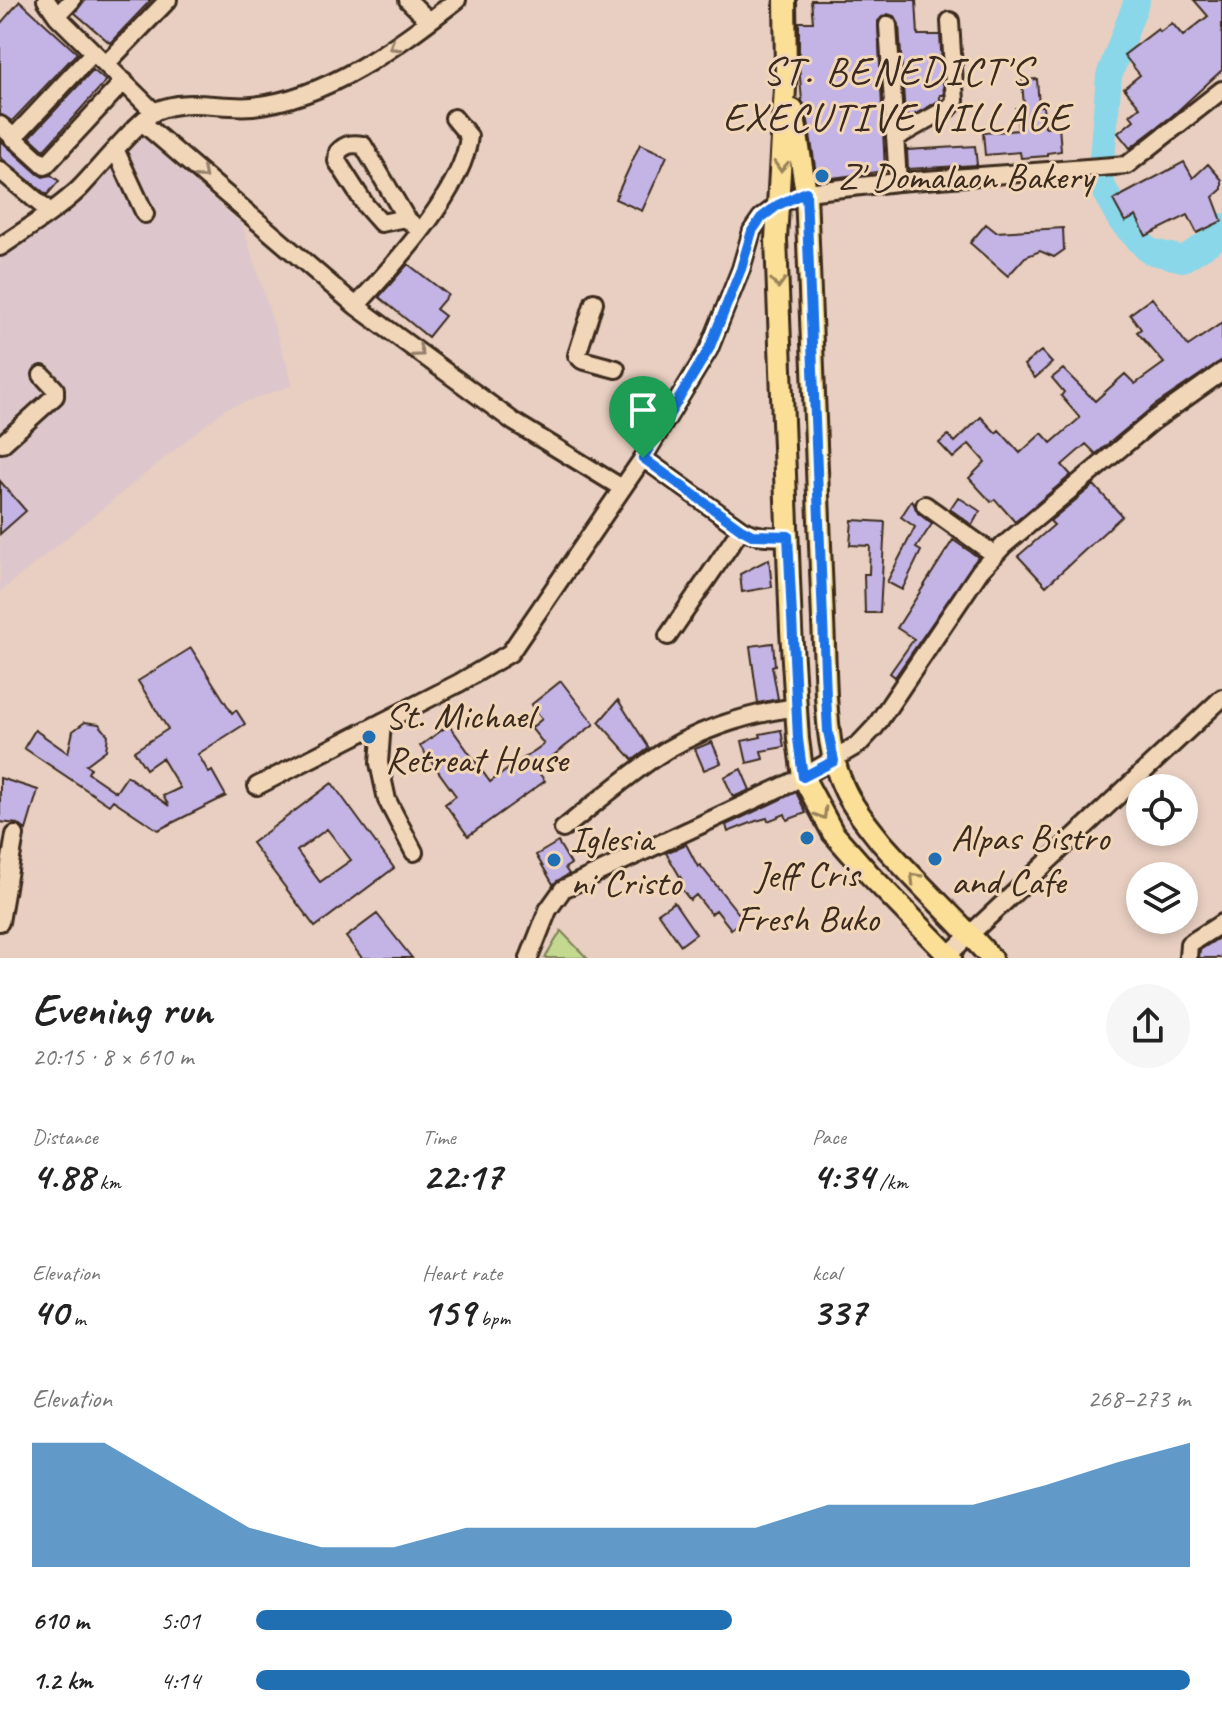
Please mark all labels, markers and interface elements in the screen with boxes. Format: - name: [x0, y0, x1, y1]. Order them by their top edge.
- one-way arrow: [388, 36, 403, 51]
- district label: ST. BENEDICT'S EXECUTIVE VILLAGE: [723, 46, 1074, 142]
- place label: Z' Domalaon Bakery: [838, 153, 1096, 200]
- one-way arrow: [772, 160, 789, 173]
- one-way arrow: [193, 164, 207, 178]
- marker: Z' Domalaon Bakery: [813, 167, 831, 185]
- one-way arrow: [769, 277, 786, 290]
- one-way arrow: [410, 343, 425, 357]
- pin: [609, 376, 677, 458]
- icon: arrive: [621, 388, 665, 432]
- place label: St. Michael Retreat House: [385, 692, 570, 783]
- marker: St. Michael Retreat House: [360, 728, 378, 746]
- map controls: [1126, 774, 1198, 934]
- button: locate: [1126, 774, 1198, 846]
- one-way arrow: [812, 805, 828, 820]
- place label: Alpas Bistro and Cafe: [951, 814, 1111, 905]
- place label: Iglesia ni Cristo: [570, 815, 683, 906]
- marker: Jeff Cris Fresh Buko: [798, 829, 816, 847]
- marker: Alpas Bistro and Cafe: [926, 850, 944, 868]
- marker: Iglesia ni Cristo: [545, 851, 563, 869]
- place label: Jeff Cris Fresh Buko: [735, 851, 880, 942]
- button: layers: [1126, 862, 1198, 934]
- one-way arrow: [910, 873, 924, 887]
- text: Evening run: [32, 982, 212, 1037]
- button: share: [1106, 984, 1190, 1068]
- text: 20:15 · 8 × 610 m: [32, 1040, 193, 1073]
- text: Distance: [32, 1123, 98, 1151]
- text: Time: [422, 1123, 456, 1151]
- text: Pace: [812, 1123, 846, 1151]
- text: 4.88: [32, 1151, 94, 1201]
- text: 22:17: [422, 1151, 502, 1201]
- text: 4:34: [812, 1151, 874, 1201]
- text: km: [94, 1168, 121, 1196]
- text: /km: [874, 1168, 908, 1196]
- text: Elevation: [32, 1259, 100, 1287]
- text: Heart rate: [422, 1259, 502, 1287]
- text: kcal: [812, 1259, 841, 1287]
- text: 40: [32, 1287, 68, 1337]
- text: 159: [422, 1287, 475, 1337]
- text: 337: [812, 1287, 866, 1337]
- text: m: [68, 1304, 86, 1332]
- text: bpm: [475, 1304, 510, 1332]
- text: Elevation: [32, 1382, 112, 1415]
- text: 268–273 m: [1087, 1382, 1190, 1415]
- text: 610 m: [32, 1604, 89, 1637]
- text: 5:01: [160, 1604, 200, 1637]
- text: 1.2 km: [32, 1664, 92, 1697]
- text: 4:14: [160, 1664, 200, 1697]

